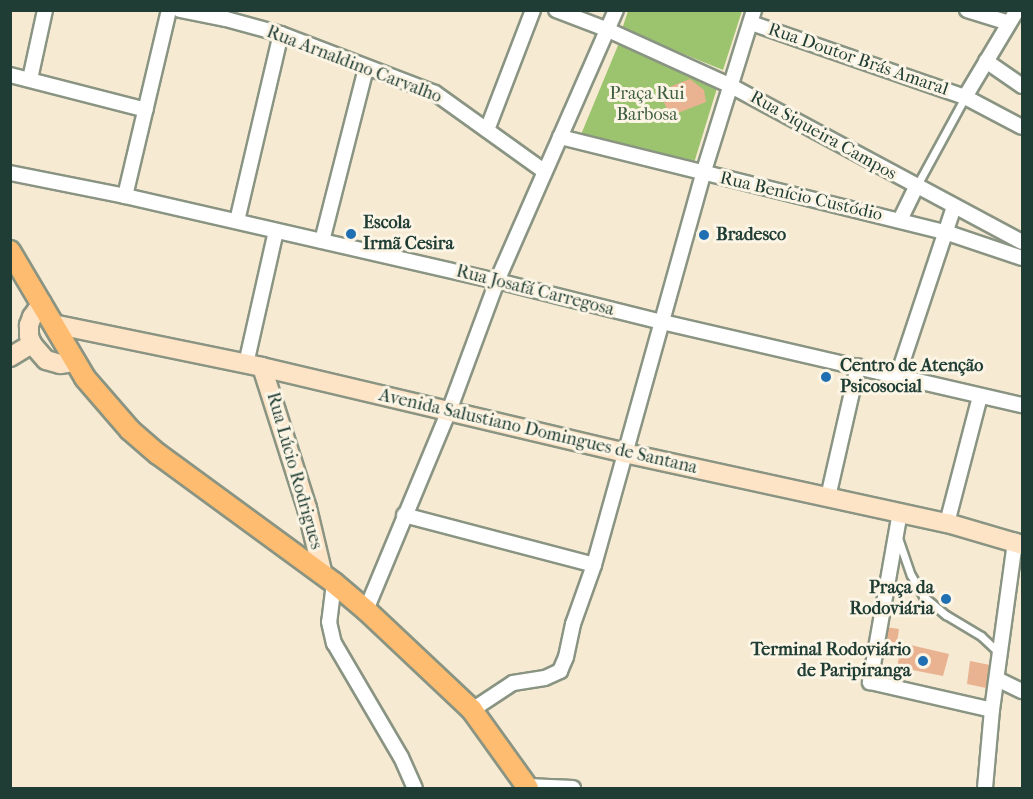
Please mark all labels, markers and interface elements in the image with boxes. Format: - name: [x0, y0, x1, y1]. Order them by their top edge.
- street label: Rua Doutor Brás Amaral: [765, 19, 951, 101]
- street label: Rua Arnaldino Carvalho: [263, 22, 445, 108]
- park label: Praça Rui Barbosa: [609, 84, 685, 127]
- street label: Rua Siqueira Campos: [746, 87, 900, 185]
- street label: Rua Benício Custódio: [718, 168, 884, 226]
- place label: Escola Irmã Cesira: [363, 213, 454, 256]
- place label: Bradesco: [716, 224, 786, 246]
- marker: Escola Irmã Cesira: [344, 227, 358, 241]
- marker: Bradesco: [697, 228, 711, 242]
- street label: Rua Josafá Carregosa: [454, 261, 616, 321]
- place label: Centro de Atenção Psicosocial: [840, 356, 983, 398]
- marker: Centro de Atenção Psicosocial: [817, 368, 835, 386]
- street label: Avenida Salustiano Domingues de Santana: [377, 385, 699, 479]
- street label: Rua Lúcio Rodrigues: [261, 390, 327, 552]
- place label: Praça da Rodoviária: [849, 578, 934, 620]
- marker: Praça da Rodoviária: [939, 592, 953, 606]
- place label: Terminal Rodoviário de Paripiranga: [751, 640, 911, 682]
- marker: Terminal Rodoviário de Paripiranga: [916, 654, 930, 668]

